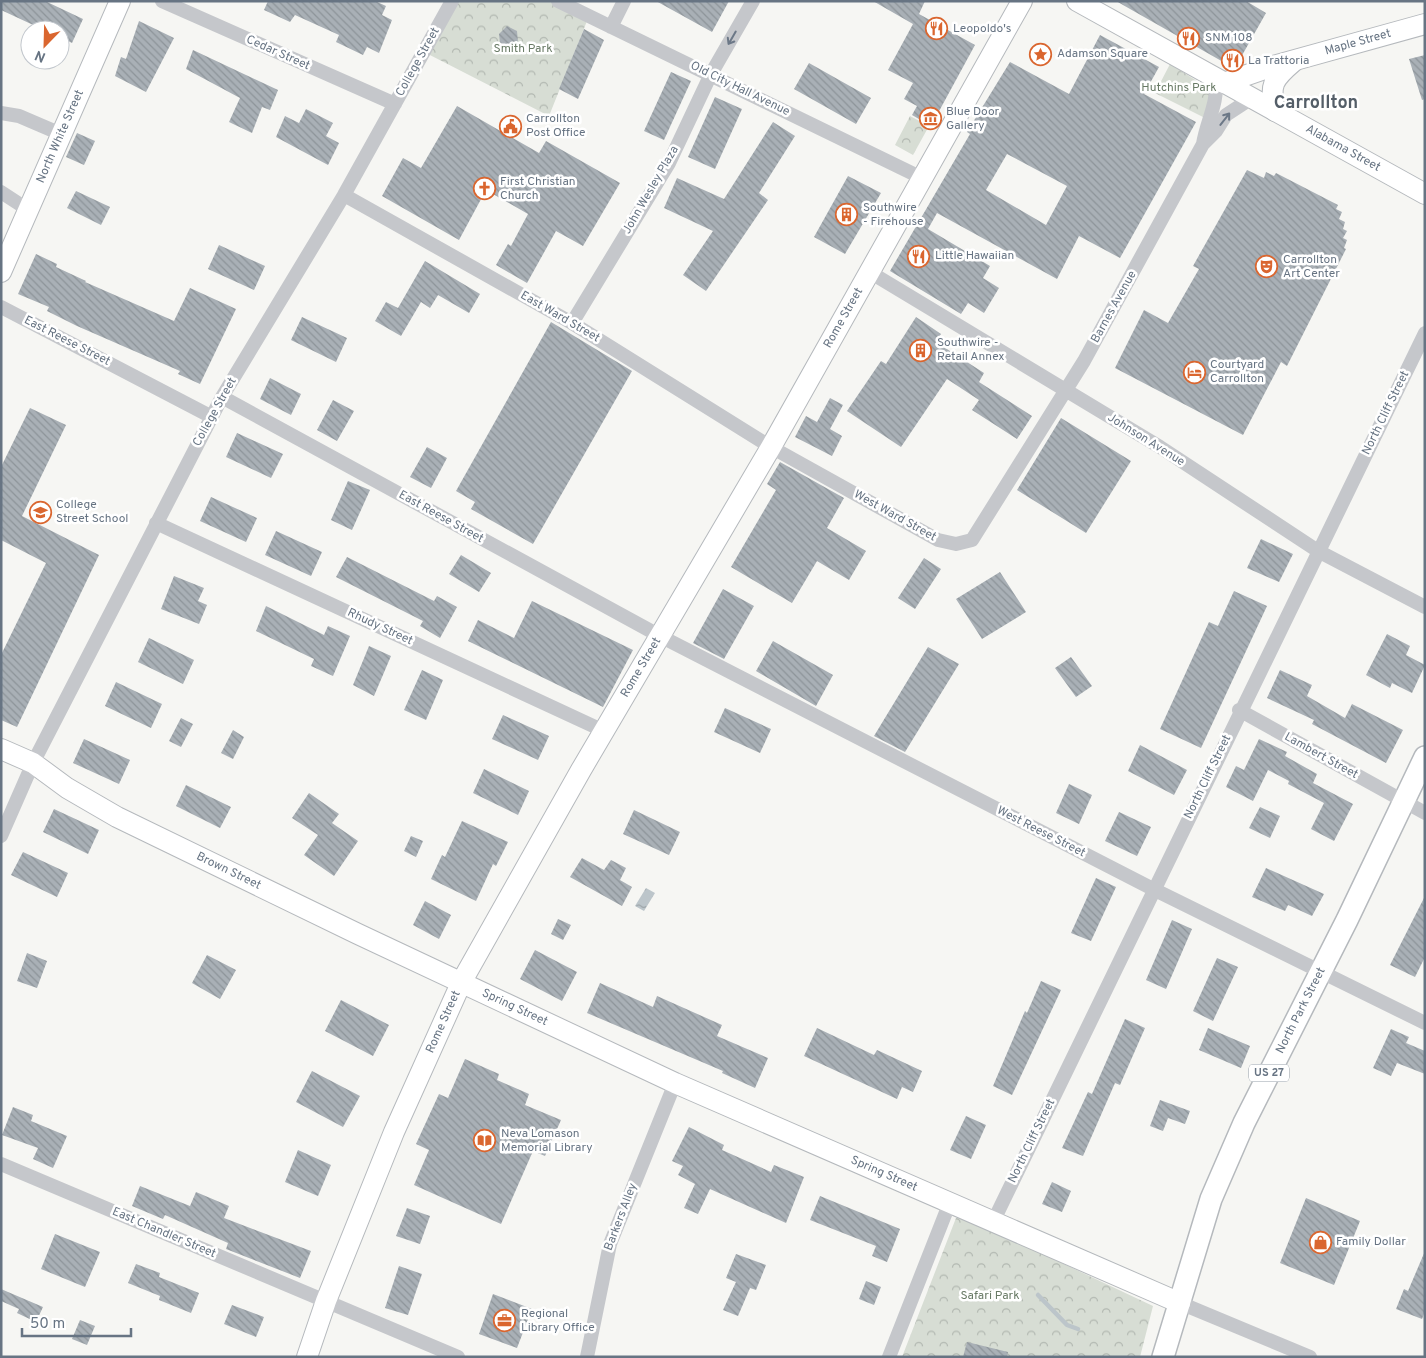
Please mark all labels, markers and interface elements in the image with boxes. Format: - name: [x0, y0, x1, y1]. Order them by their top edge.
- restaurant icon: Leopoldo's: [925, 17, 949, 41]
- north arrow: [20, 20, 70, 70]
- place label: Leopoldo's: [953, 21, 1011, 37]
- street label: College Street: [392, 25, 444, 99]
- restaurant icon: SNM 108: [1177, 26, 1201, 50]
- street label: Maple Street: [1323, 26, 1393, 59]
- one-way arrow: [726, 30, 736, 44]
- place label: SNM 108: [1205, 30, 1253, 46]
- street label: Cedar Street: [244, 32, 312, 74]
- park label: Smith Park: [493, 41, 553, 57]
- place icon: Adamson Square: [1029, 42, 1053, 66]
- text: N: [33, 46, 48, 65]
- place label: Adamson Square: [1057, 46, 1148, 62]
- restaurant icon: La Trattoria: [1220, 49, 1244, 73]
- place label: La Trattoria: [1248, 53, 1309, 69]
- street label: Old City Hall Avenue: [688, 58, 792, 120]
- park label: Hutchins Park: [1141, 80, 1217, 96]
- street label: North White Street: [33, 87, 88, 186]
- district label: Carrollton: [1274, 92, 1358, 115]
- place label: Blue Door Gallery: [946, 104, 1000, 134]
- museum icon: Blue Door Gallery: [918, 107, 942, 131]
- place label: Carrollton Post Office: [526, 111, 586, 141]
- one-way arrow: [1219, 112, 1230, 125]
- public building icon: Carrollton Post Office: [498, 114, 522, 138]
- street label: Alabama Street: [1302, 121, 1383, 176]
- street label: John Wesley Plaza: [619, 143, 683, 237]
- place label: First Christian Church: [500, 174, 576, 204]
- church icon: First Christian Church: [472, 177, 496, 201]
- place label: Southwire - Firehouse: [863, 200, 924, 230]
- building icon: Southwire - Firehouse: [835, 203, 859, 227]
- restaurant icon: Little Hawaiian: [907, 244, 931, 268]
- place label: Little Hawaiian: [935, 248, 1014, 264]
- place label: Carrollton Art Center: [1283, 252, 1340, 282]
- theatre icon: Carrollton Art Center: [1255, 255, 1279, 279]
- street label: Barnes Avenue: [1088, 268, 1140, 346]
- street label: Rome Street: [820, 285, 867, 351]
- street label: East Ward Street: [517, 288, 603, 346]
- street label: East Reese Street: [21, 312, 113, 370]
- place label: Southwire - Retail Annex: [937, 335, 1005, 365]
- building icon: Southwire - Retail Annex: [909, 338, 933, 362]
- place label: Courtyard Carrollton: [1210, 357, 1264, 387]
- hotel icon: Courtyard Carrollton: [1182, 360, 1206, 384]
- street label: North Cliff Street: [1359, 368, 1413, 458]
- street label: College Street: [189, 375, 241, 449]
- street label: Johnson Avenue: [1104, 410, 1188, 470]
- street label: East Reese Street: [396, 487, 486, 547]
- street label: West Ward Street: [851, 487, 939, 545]
- place label: College Street School: [56, 497, 129, 527]
- school or university icon: College Street School: [28, 500, 52, 524]
- street label: Rhudy Street: [345, 605, 415, 649]
- street label: Rome Street: [617, 635, 665, 701]
- street label: Lambert Street: [1281, 729, 1361, 783]
- street label: North Cliff Street: [1181, 732, 1235, 822]
- street label: West Reese Street: [994, 803, 1088, 861]
- street label: Brown Street: [194, 849, 264, 894]
- street label: North Park Street: [1272, 965, 1330, 1056]
- street label: Spring Street: [479, 985, 550, 1030]
- street label: Rome Street: [422, 988, 465, 1056]
- road number: US 27: [1249, 1064, 1289, 1082]
- street label: North Cliff Street: [1005, 1096, 1059, 1186]
- place label: Neva Lomason Memorial Library: [501, 1126, 593, 1156]
- library icon: Neva Lomason Memorial Library: [473, 1129, 497, 1153]
- street label: Spring Street: [848, 1152, 920, 1196]
- street label: Barkers Alley: [601, 1181, 641, 1253]
- street label: East Chandler Street: [110, 1204, 218, 1262]
- shop icon: Family Dollar: [1308, 1230, 1332, 1254]
- place label: Family Dollar: [1336, 1234, 1406, 1250]
- park label: Safari Park: [960, 1288, 1020, 1304]
- scale bar: [22, 1306, 131, 1338]
- place label: Regional Library Office: [521, 1306, 595, 1336]
- office icon: Regional Library Office: [493, 1309, 517, 1333]
- text: 50 m: [30, 1315, 65, 1334]

